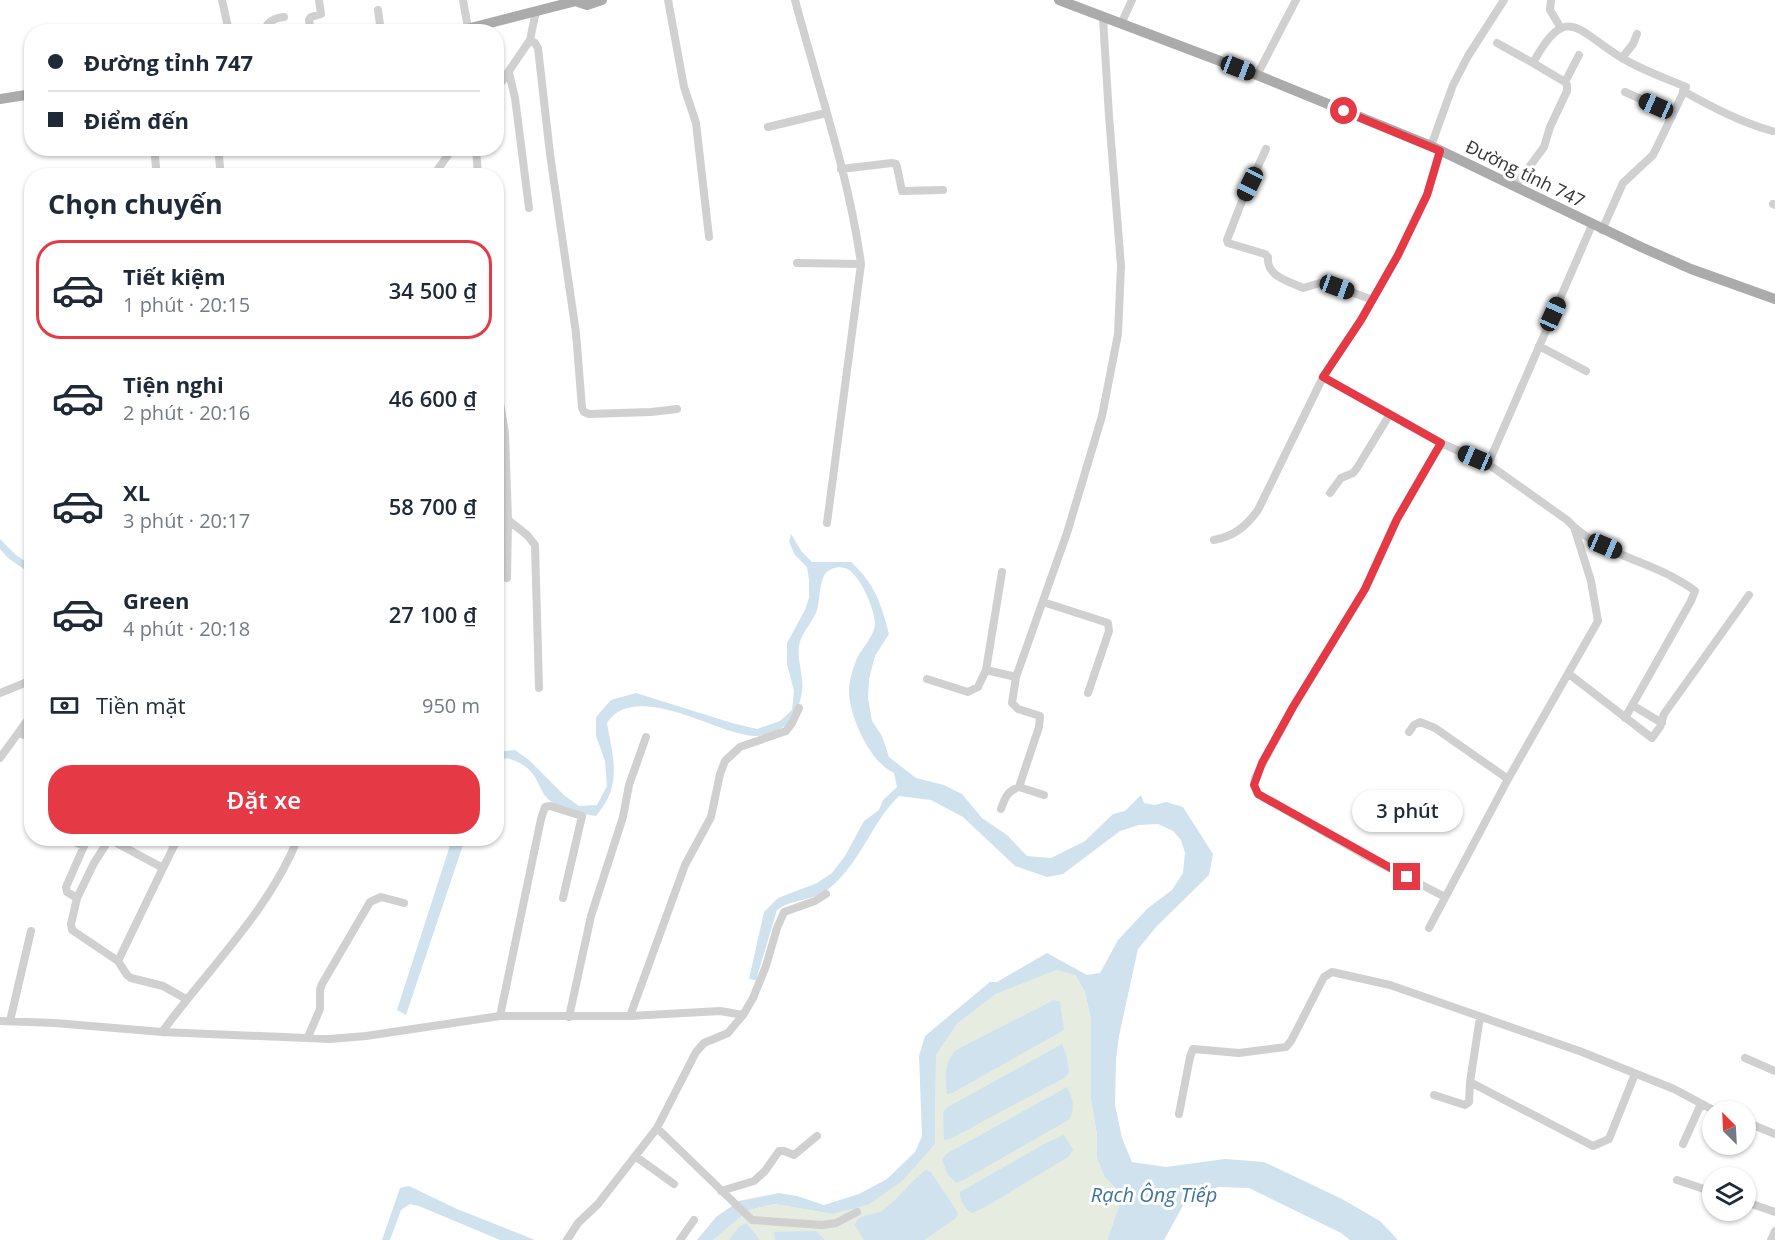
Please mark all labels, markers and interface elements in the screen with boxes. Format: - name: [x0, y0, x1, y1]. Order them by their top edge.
- text: Đường tỉnh 747: [84, 47, 253, 77]
- car: [1218, 53, 1258, 83]
- car: [1636, 90, 1676, 122]
- route start: [1330, 97, 1357, 124]
- text: Điểm đến: [84, 105, 189, 135]
- street label: Đường tỉnh 747: [1462, 134, 1589, 212]
- car: [1234, 164, 1266, 204]
- text: Chọn chuyến: [48, 185, 223, 222]
- text: Tiết kiệm: [123, 261, 226, 291]
- icon: car: [51, 263, 105, 317]
- car: [1317, 272, 1357, 302]
- text: 34 500 ₫: [389, 275, 477, 305]
- text: 1 phút · 20:15: [123, 291, 250, 318]
- car: [1537, 294, 1569, 334]
- text: Tiện nghi: [123, 369, 224, 399]
- icon: car: [51, 371, 105, 425]
- text: 46 600 ₫: [389, 383, 477, 413]
- text: 2 phút · 20:16: [123, 399, 250, 426]
- car: [1455, 443, 1495, 473]
- text: XL: [123, 477, 150, 507]
- icon: car: [51, 479, 105, 533]
- text: 58 700 ₫: [389, 491, 477, 521]
- text: 3 phút · 20:17: [123, 507, 250, 534]
- car: [1585, 531, 1625, 561]
- text: Green: [123, 585, 189, 615]
- icon: car: [51, 587, 105, 641]
- text: 27 100 ₫: [389, 599, 477, 629]
- text: 4 phút · 20:18: [123, 615, 250, 642]
- icon: cash: [48, 689, 81, 722]
- text: Tiền mặt: [96, 690, 186, 720]
- text: 950 m: [422, 692, 480, 719]
- button: Đặt xe: [48, 765, 480, 834]
- callout: 3 phút: [1352, 790, 1462, 832]
- text: 3 phút: [1376, 797, 1439, 824]
- route end: [1393, 863, 1420, 890]
- north arrow: [1702, 1101, 1756, 1155]
- map controls: [1702, 1101, 1756, 1221]
- button: layers: [1702, 1167, 1756, 1221]
- water label: Rạch Ông Tiếp: [1091, 1181, 1217, 1208]

